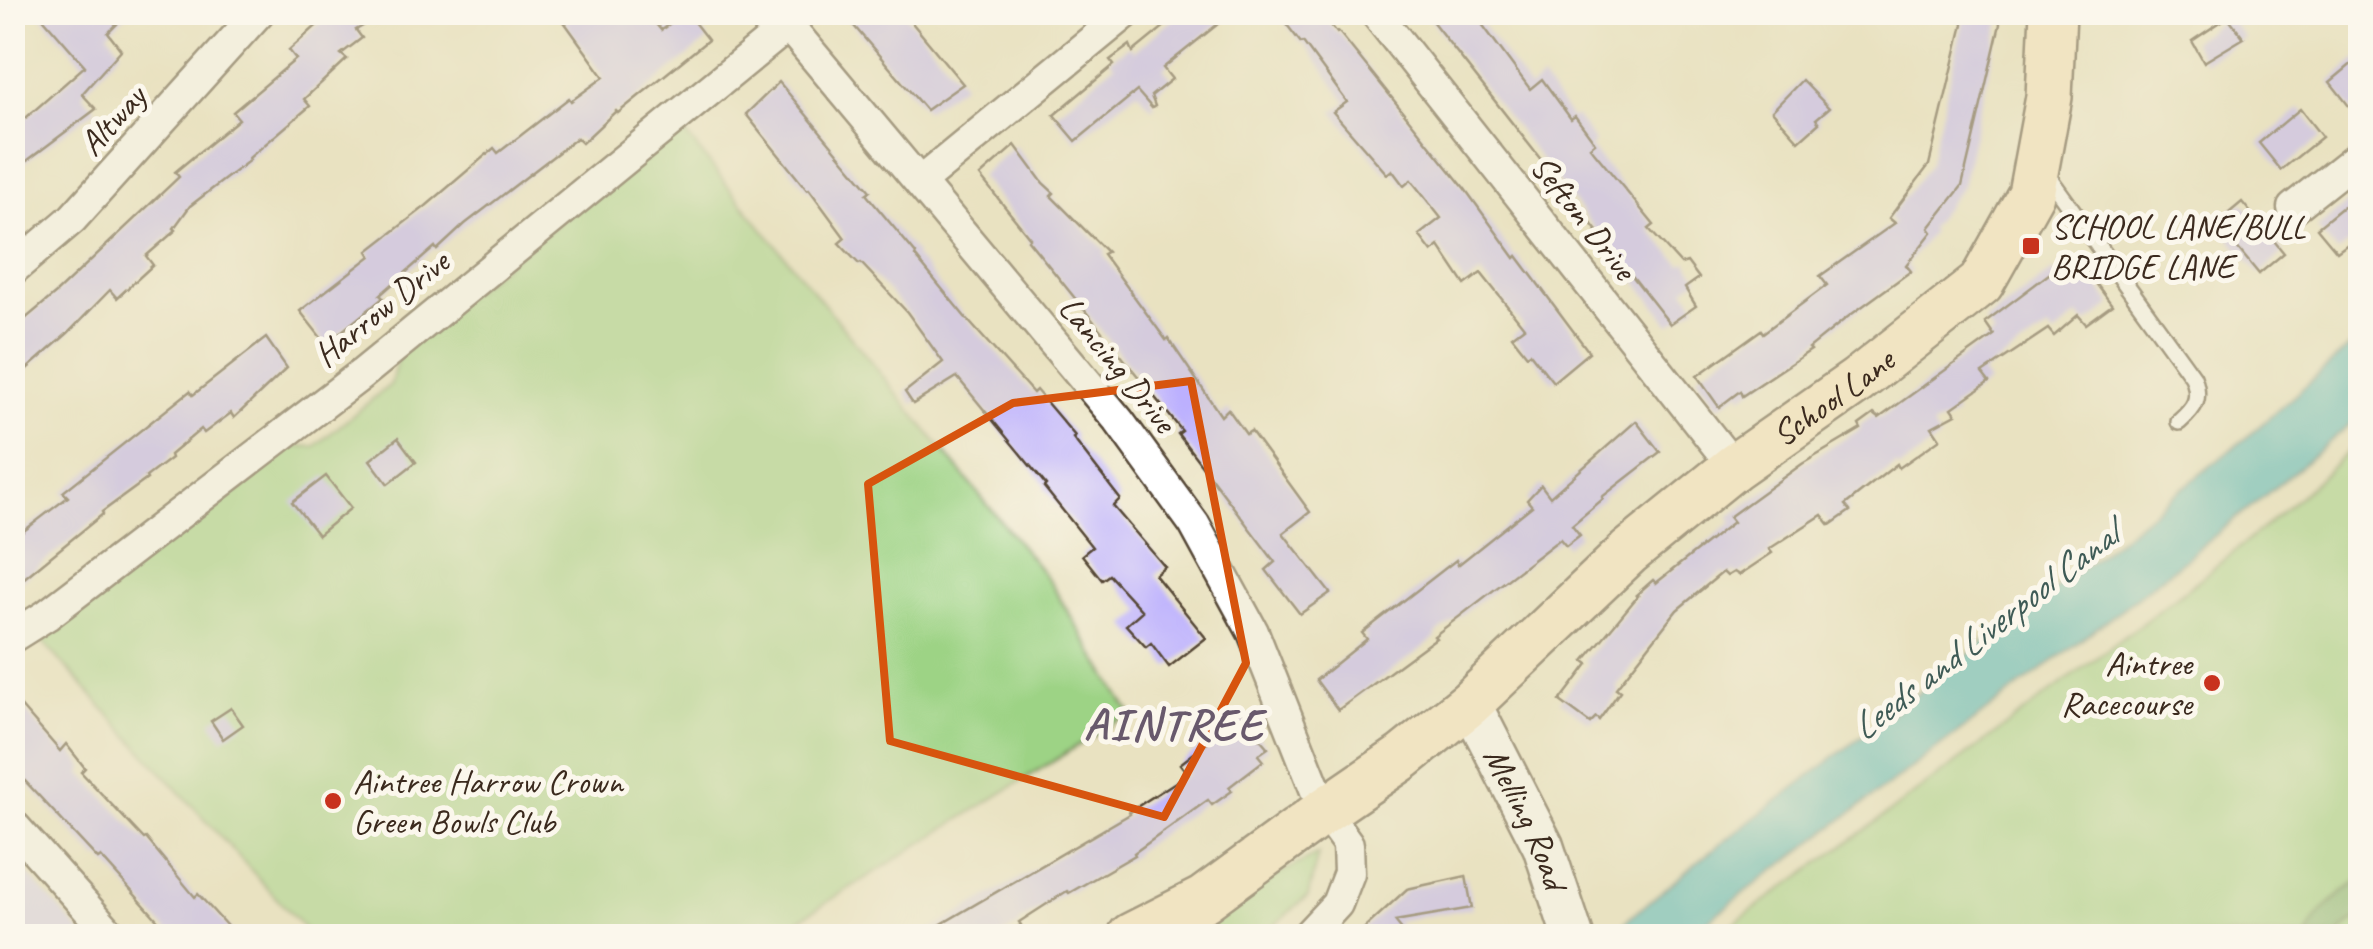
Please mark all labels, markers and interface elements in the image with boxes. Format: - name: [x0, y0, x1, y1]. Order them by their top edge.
- street label: Altway: [69, 73, 158, 165]
- street label: Sefton Drive: [1521, 146, 1648, 291]
- place label: SCHOOL LANE/BULL BRIDGE LANE: [2051, 204, 2307, 289]
- marker: SCHOOL LANE/BULL BRIDGE LANE: [2020, 235, 2042, 257]
- street label: Harrow Drive: [304, 238, 460, 377]
- street label: Lancing Drive: [1049, 287, 1188, 444]
- street label: School Lane: [1763, 337, 1906, 457]
- water label: Leeds and Liverpool Canal: [1841, 505, 2137, 750]
- place label: Aintree Racecourse: [2061, 641, 2195, 726]
- marker: Aintree Racecourse: [2201, 672, 2223, 694]
- district label: AINTREE: [1084, 696, 1268, 753]
- street label: Melling Road: [1473, 739, 1579, 899]
- place label: Aintree Harrow Crown Green Bowls Club: [353, 759, 625, 844]
- marker: Aintree Harrow Crown Green Bowls Club: [322, 790, 344, 812]

